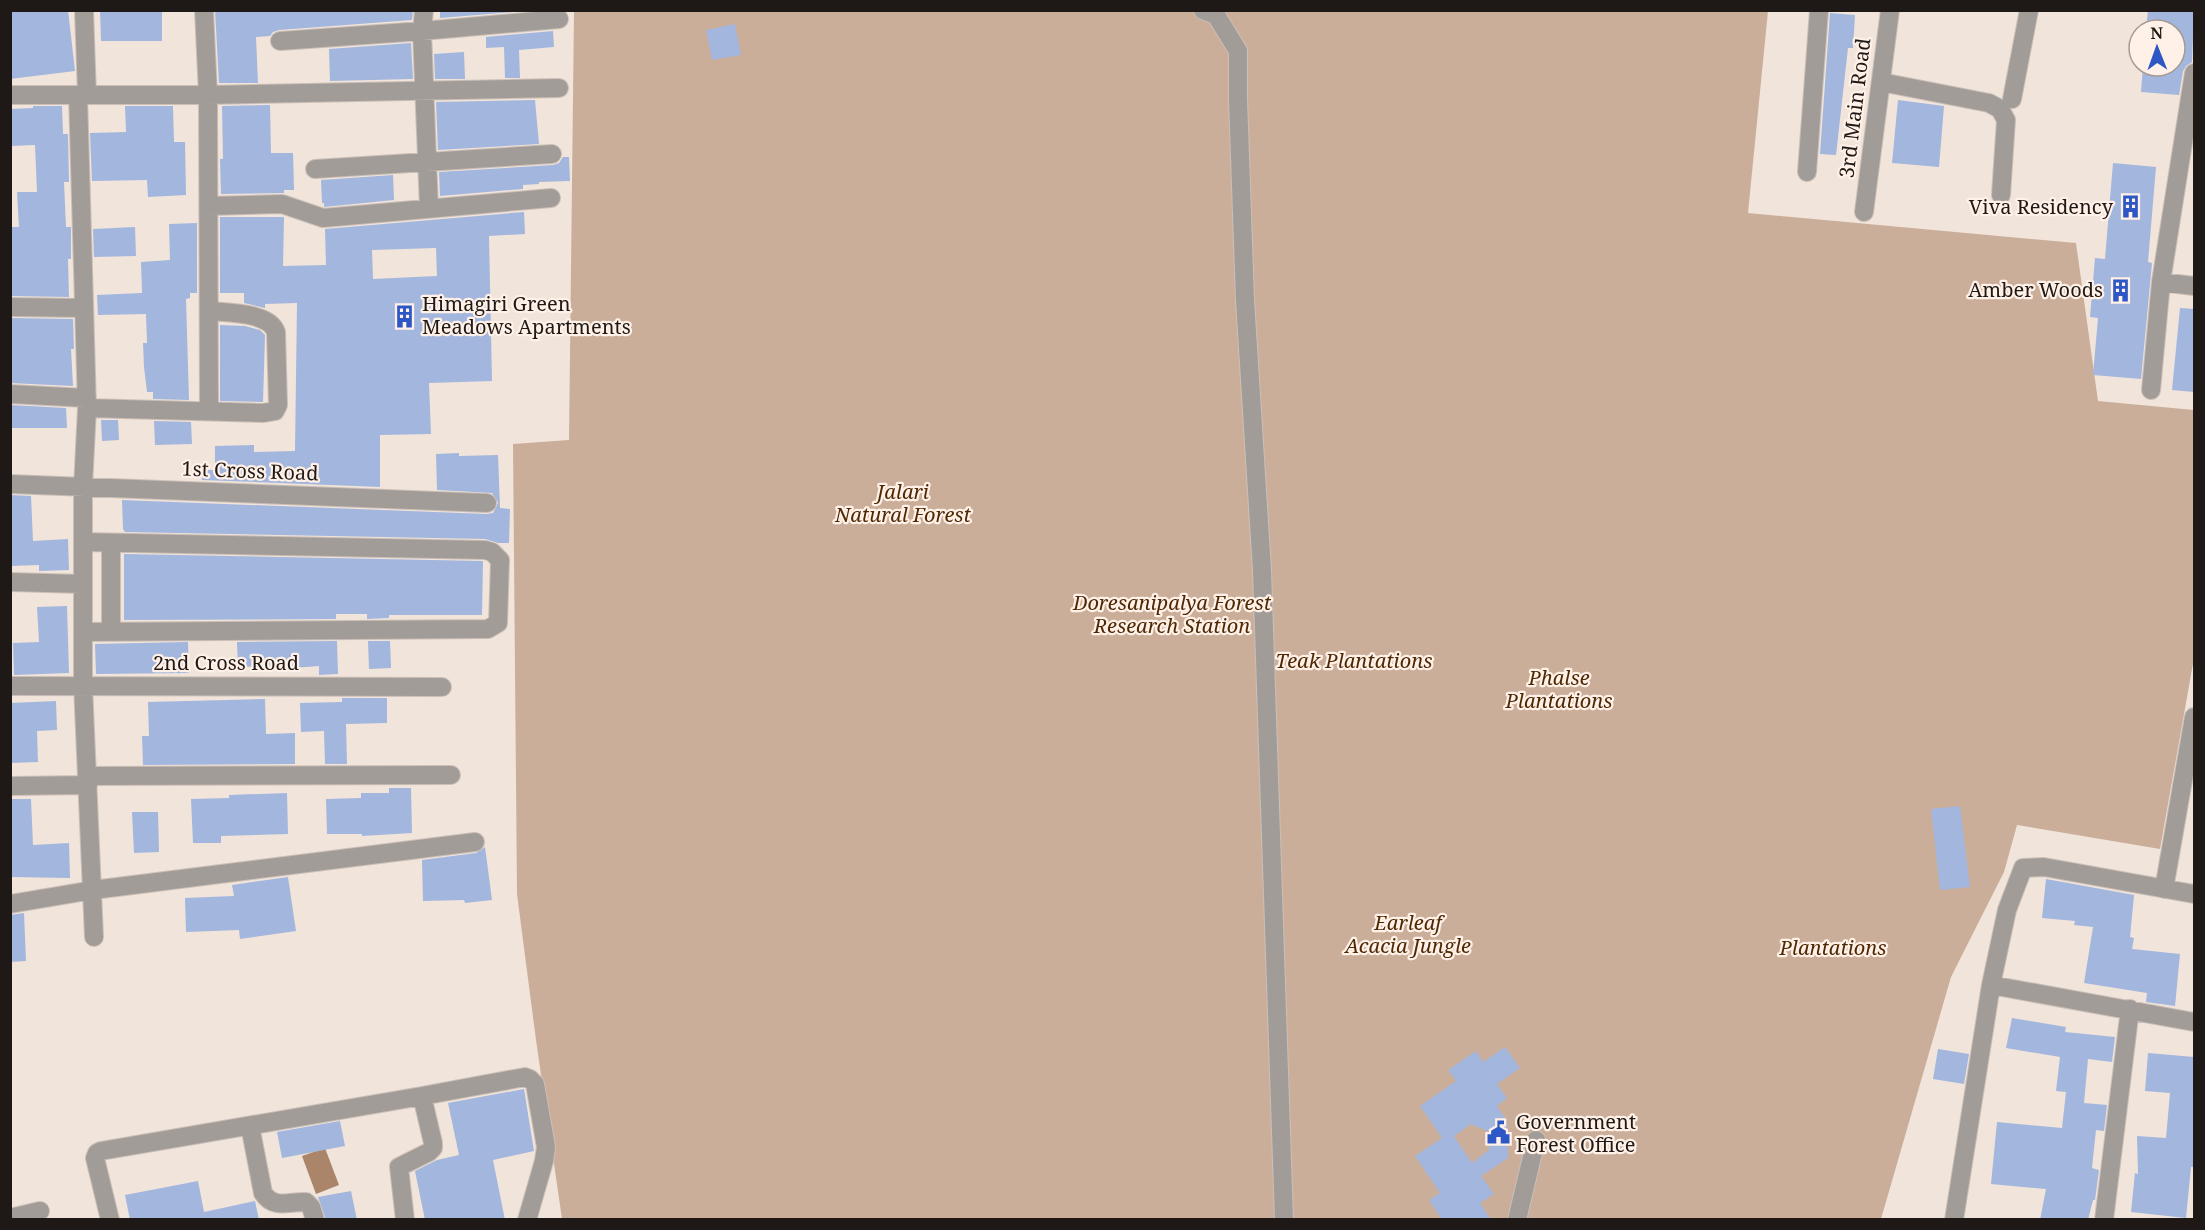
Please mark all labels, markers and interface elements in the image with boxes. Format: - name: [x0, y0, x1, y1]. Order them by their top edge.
- north arrow: [2127, 18, 2187, 78]
- text: N: [2150, 22, 2164, 44]
- street label: 3rd Main Road: [1833, 36, 1876, 179]
- place label: Viva Residency: [1969, 193, 2114, 220]
- building icon: Viva Residency: [2118, 194, 2144, 220]
- place label: Amber Woods: [1968, 276, 2103, 303]
- building icon: Amber Woods: [2108, 277, 2134, 303]
- place label: Himagiri Green Meadows Apartments: [422, 290, 631, 340]
- building icon: Himagiri Green Meadows Apartments: [391, 303, 417, 329]
- street label: 1st Cross Road: [181, 455, 319, 486]
- park label: Jalari Natural Forest: [834, 478, 972, 528]
- park label: Doresanipalya Forest Research Station: [1072, 589, 1272, 639]
- park label: Teak Plantations: [1276, 647, 1432, 674]
- street label: 2nd Cross Road: [153, 649, 299, 676]
- park label: Phalse Plantations: [1504, 664, 1613, 714]
- park label: Earleaf Acacia Jungle: [1343, 909, 1471, 959]
- park label: Plantations: [1778, 934, 1887, 961]
- place label: Government Forest Office: [1516, 1108, 1636, 1158]
- public building icon: Government Forest Office: [1485, 1120, 1511, 1146]

